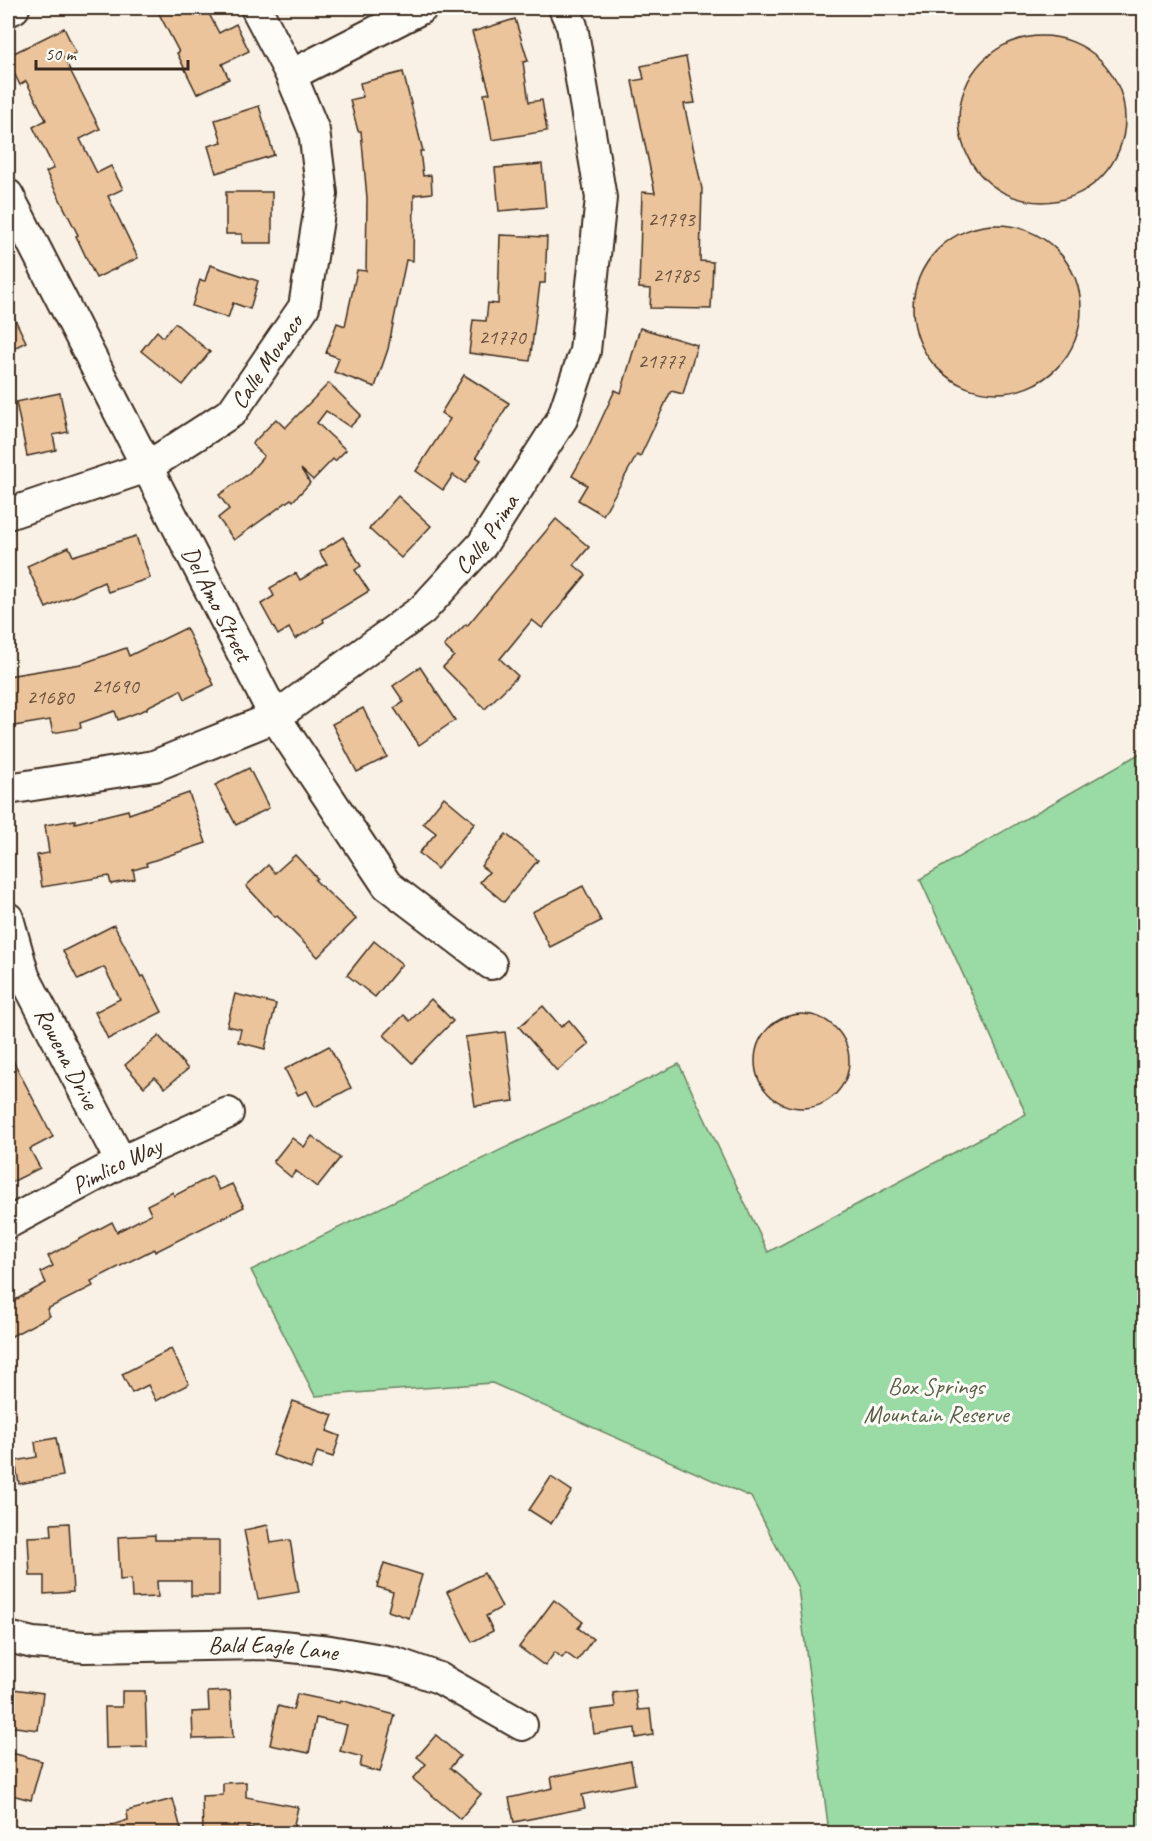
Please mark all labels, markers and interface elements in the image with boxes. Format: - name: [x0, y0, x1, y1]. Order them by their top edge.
- scale bar: [36, 33, 188, 71]
- text: 50 m: [45, 43, 78, 65]
- house number: 21793: [647, 206, 696, 232]
- house number: 21785: [652, 262, 701, 288]
- street label: Calle Monaco: [224, 307, 311, 415]
- house number: 21770: [478, 324, 527, 350]
- house number: 21777: [637, 348, 686, 374]
- street label: Calle Prima: [448, 487, 526, 581]
- street label: Del Amo Street: [175, 541, 260, 668]
- house number: 21690: [91, 673, 140, 699]
- house number: 21680: [26, 684, 75, 710]
- street label: Rowena Drive: [28, 1002, 107, 1116]
- street label: Pimlico Way: [67, 1130, 168, 1201]
- park label: Box Springs Mountain Reserve: [863, 1371, 1011, 1429]
- street label: Bald Eagle Lane: [208, 1629, 342, 1668]

